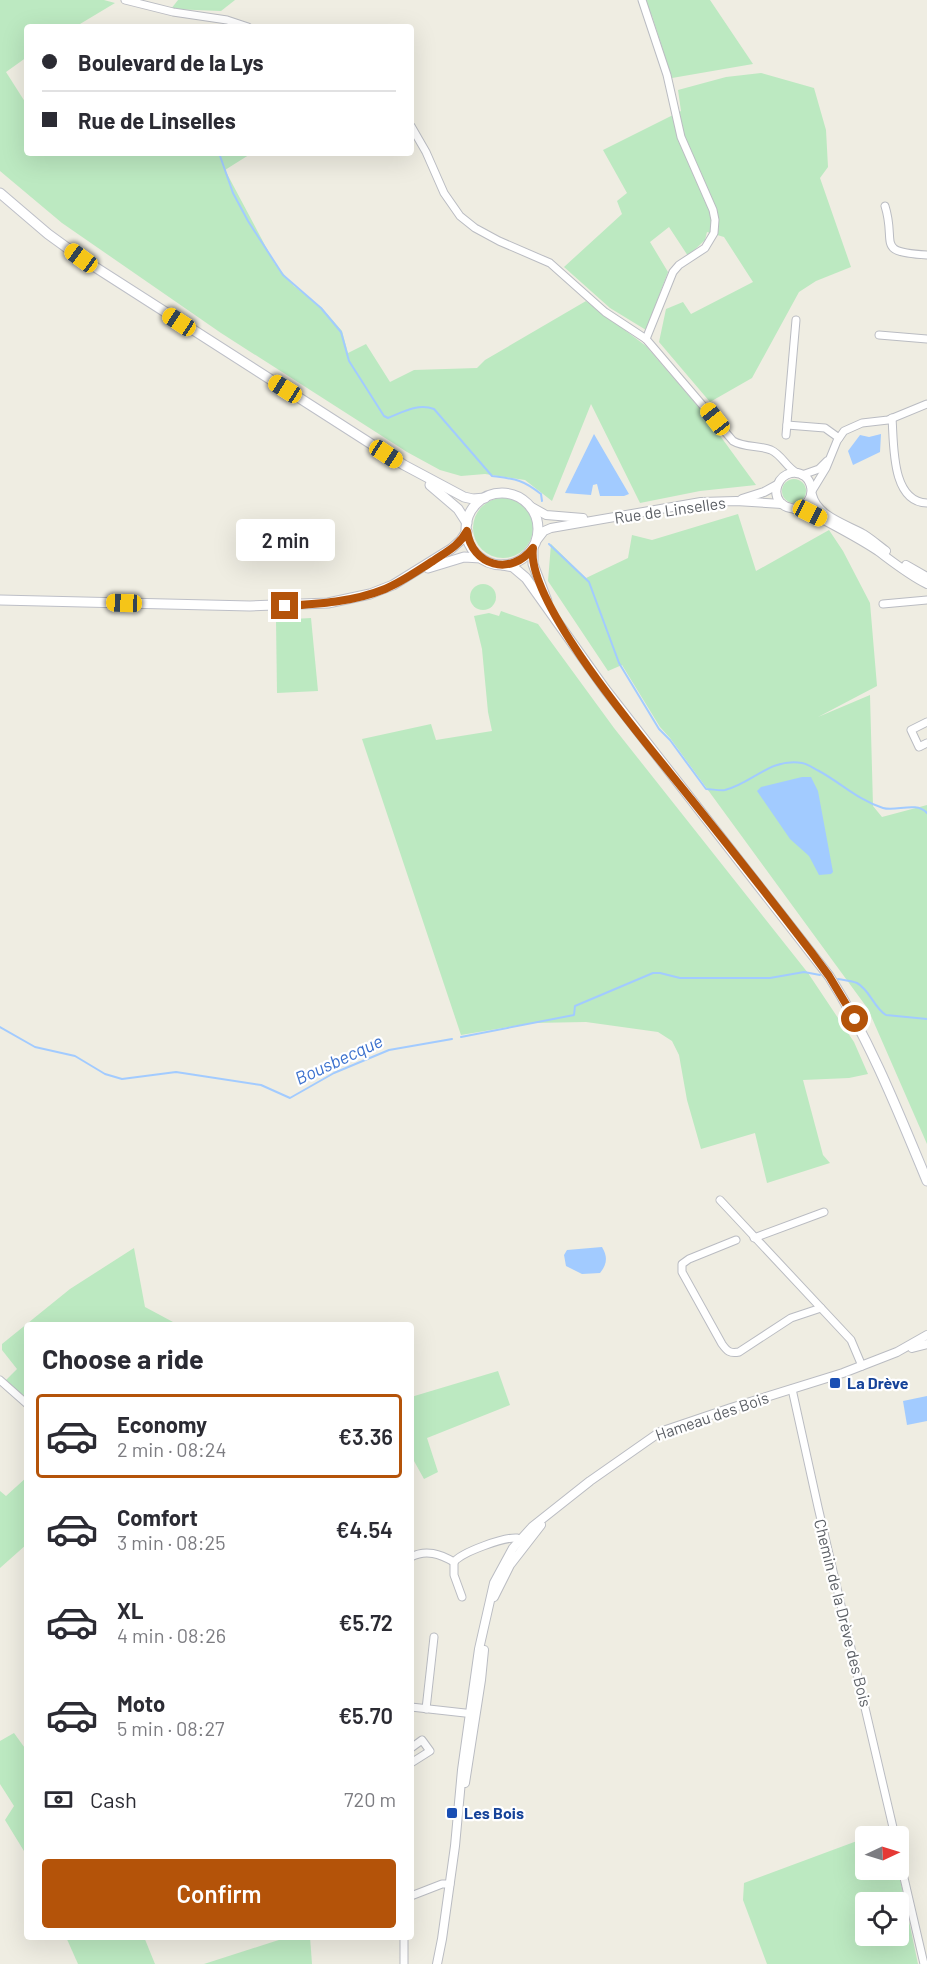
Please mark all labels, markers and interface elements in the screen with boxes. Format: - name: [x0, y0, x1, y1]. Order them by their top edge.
- text: Boulevard de la Lys: [78, 49, 264, 75]
- text: Rue de Linselles: [78, 107, 236, 133]
- car: [61, 240, 101, 276]
- car: [159, 305, 199, 339]
- car: [265, 372, 305, 406]
- car: [697, 399, 733, 439]
- car: [366, 437, 406, 471]
- street label: Rue de Linselles: [613, 492, 727, 527]
- car: [790, 497, 830, 529]
- callout: 2 min: [236, 519, 334, 561]
- text: 2 min: [262, 528, 309, 552]
- route end: [271, 592, 298, 619]
- car: [106, 593, 142, 613]
- route start: [841, 1005, 868, 1032]
- water label: Bousbecque: [291, 1029, 386, 1089]
- text: Choose a ride: [42, 1342, 204, 1374]
- place label: La Drève: [847, 1373, 909, 1392]
- marker: La Drève: [828, 1376, 842, 1390]
- street label: Hameau des Bois: [653, 1387, 771, 1444]
- icon: car: [45, 1409, 99, 1463]
- text: Economy: [117, 1411, 207, 1437]
- text: €3.36: [338, 1423, 393, 1449]
- text: 2 min · 08:24: [117, 1437, 227, 1461]
- icon: car: [45, 1502, 99, 1556]
- text: Comfort: [117, 1504, 198, 1530]
- text: €4.54: [336, 1516, 393, 1542]
- street label: Chemin de la Drève des Bois: [811, 1517, 876, 1709]
- text: 3 min · 08:25: [117, 1530, 225, 1554]
- icon: car: [45, 1595, 99, 1649]
- text: XL: [117, 1597, 143, 1623]
- text: €5.72: [339, 1609, 393, 1635]
- text: 4 min · 08:26: [117, 1623, 226, 1647]
- icon: car: [45, 1688, 99, 1742]
- text: Moto: [117, 1690, 165, 1716]
- text: €5.70: [338, 1702, 393, 1728]
- text: 5 min · 08:27: [117, 1716, 225, 1740]
- icon: cash: [42, 1783, 75, 1816]
- text: Cash: [90, 1786, 137, 1812]
- text: 720 m: [344, 1787, 396, 1811]
- place label: Les Bois: [464, 1803, 524, 1822]
- marker: Les Bois: [445, 1806, 459, 1820]
- north arrow: [855, 1826, 909, 1880]
- map controls: [855, 1826, 909, 1946]
- button: Confirm: [42, 1859, 396, 1928]
- button: locate: [855, 1892, 909, 1946]

